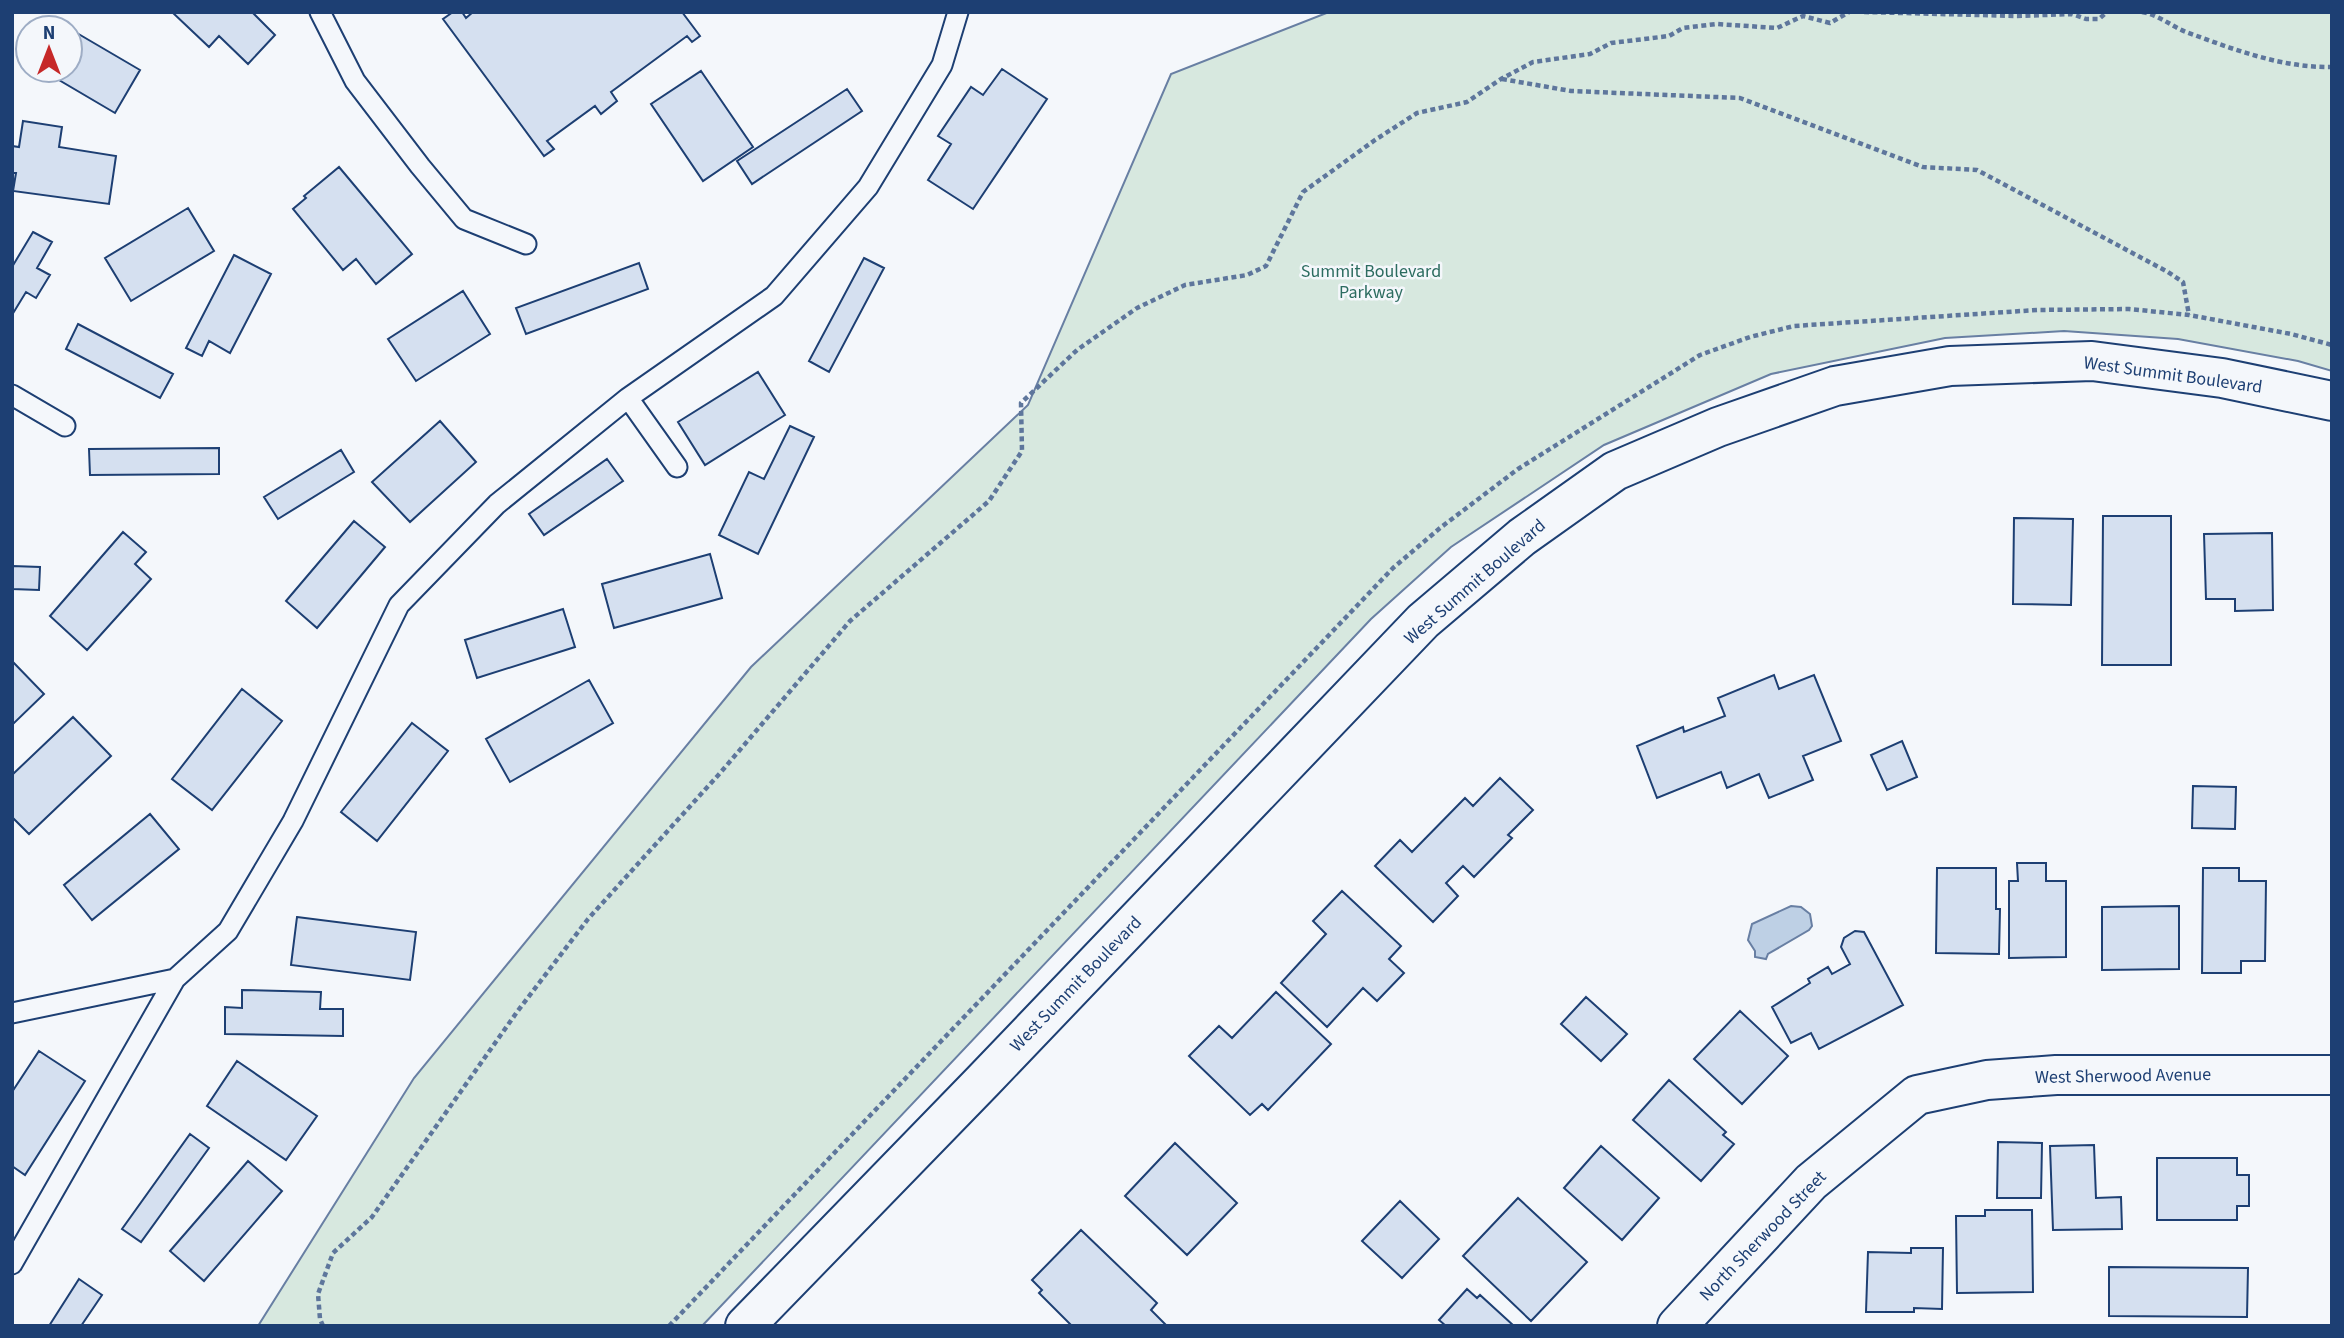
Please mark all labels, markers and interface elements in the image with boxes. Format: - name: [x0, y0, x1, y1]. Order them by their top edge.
- north arrow: [14, 14, 84, 84]
- text: N: [43, 20, 55, 47]
- park label: Summit Boulevard Parkway: [1301, 259, 1441, 305]
- street label: West Summit Boulevard: [2082, 350, 2264, 400]
- street label: West Summit Boulevard: [1399, 513, 1551, 651]
- street label: West Summit Boulevard: [1004, 910, 1148, 1058]
- street label: West Sherwood Avenue: [2035, 1062, 2211, 1090]
- street label: North Sherwood Street: [1694, 1165, 1832, 1307]

